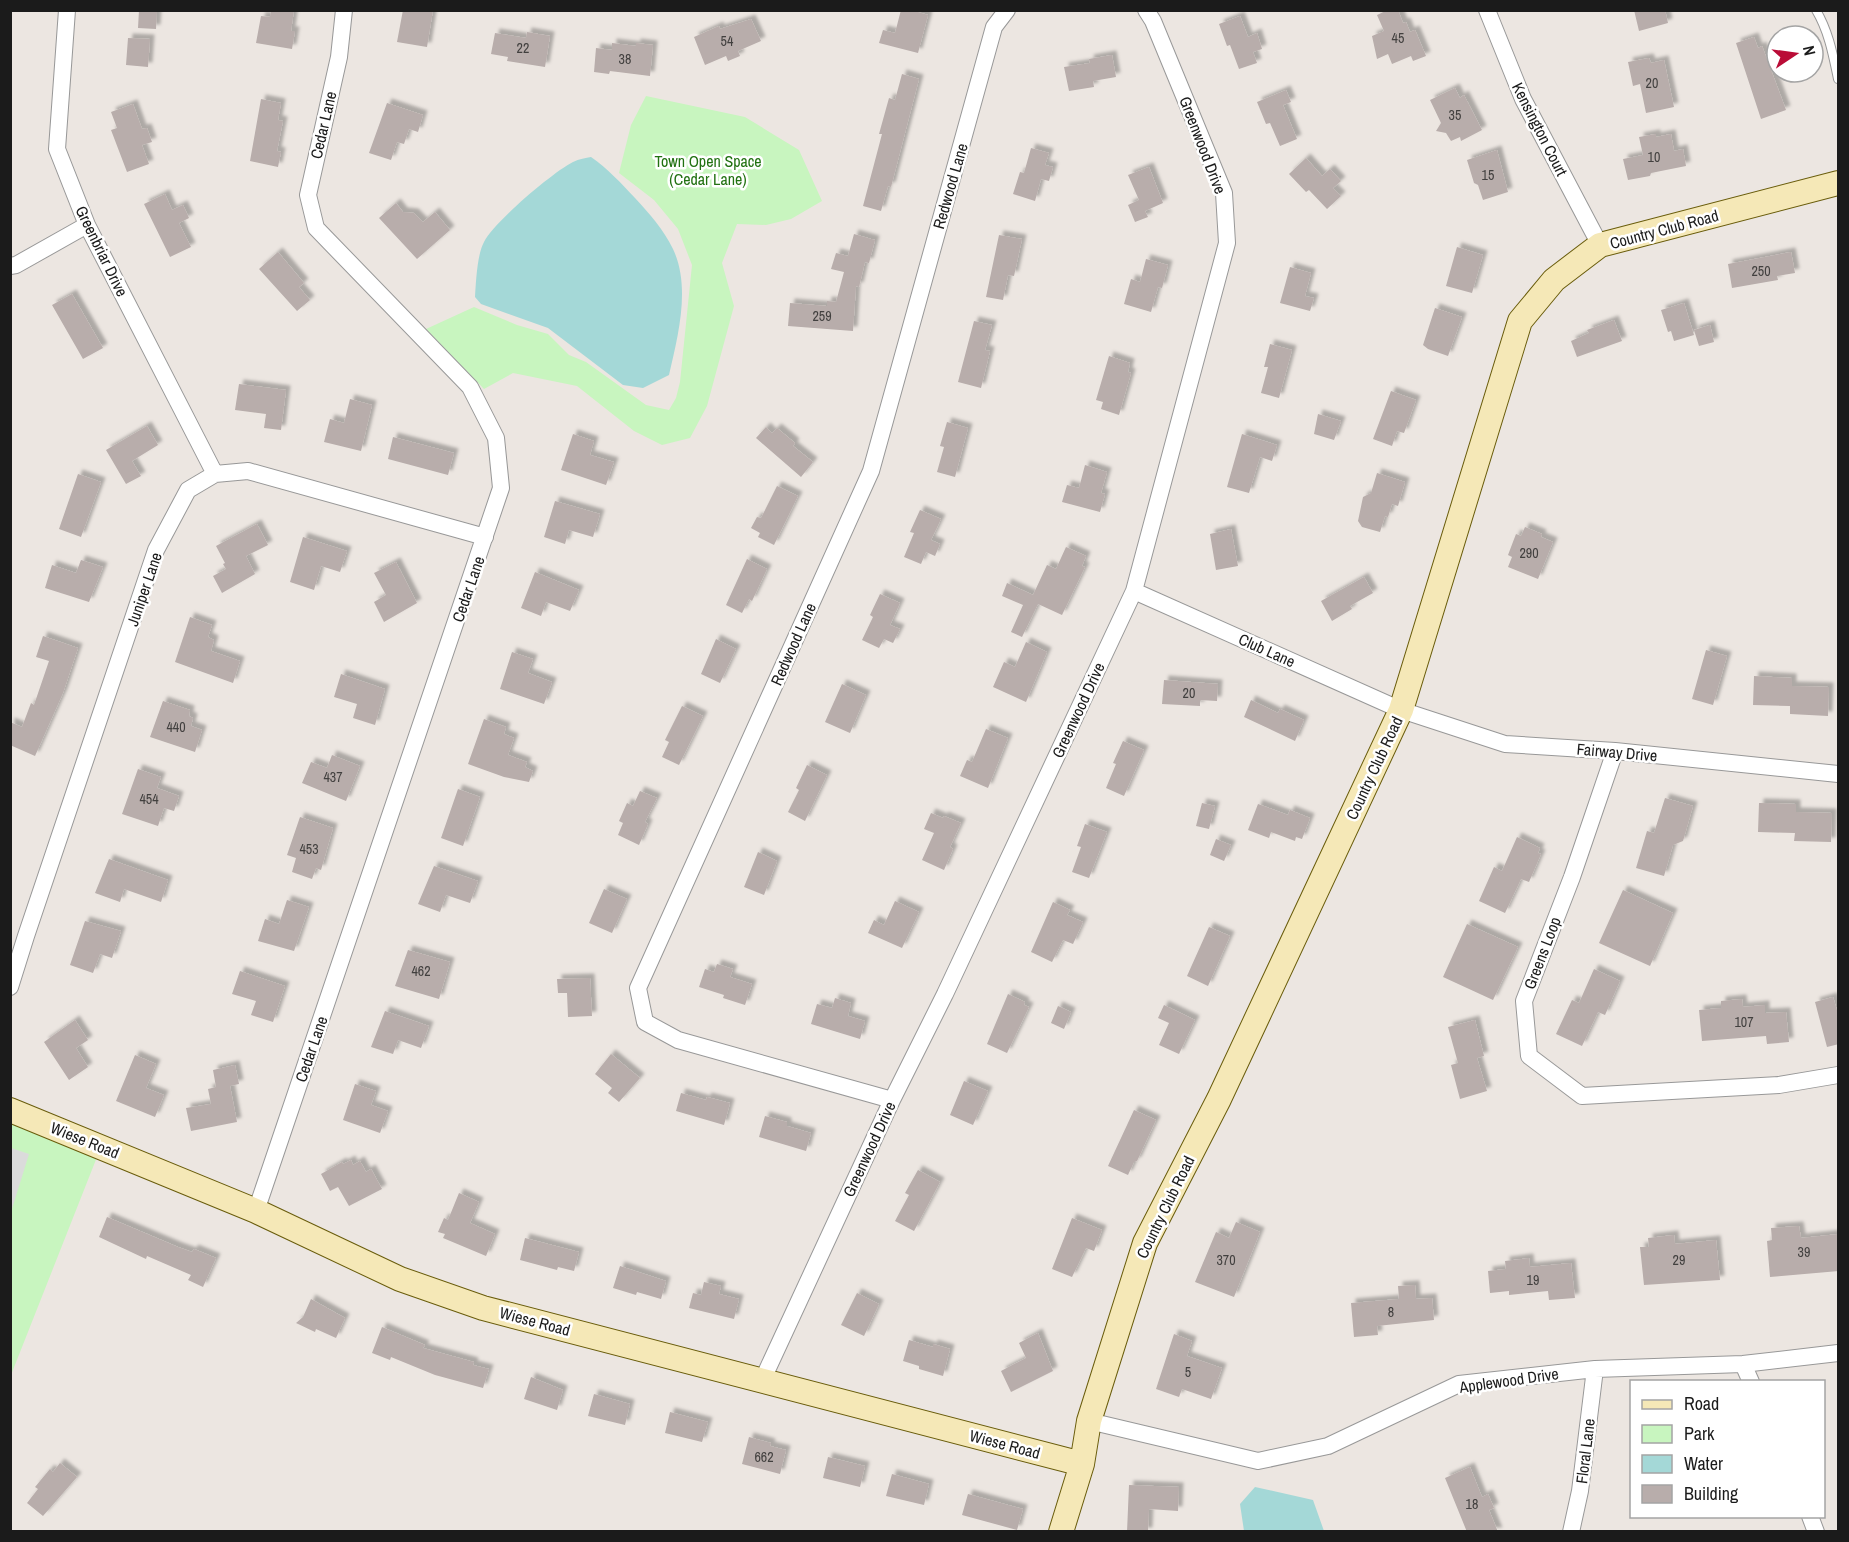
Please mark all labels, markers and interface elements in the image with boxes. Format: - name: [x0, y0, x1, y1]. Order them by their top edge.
- north arrow: [1765, 24, 1825, 84]
- house number: 45: [1392, 29, 1404, 47]
- house number: 54: [721, 32, 734, 50]
- house number: 22: [517, 39, 529, 57]
- text: N: [1798, 44, 1821, 58]
- house number: 38: [619, 50, 631, 68]
- house number: 20: [1646, 74, 1658, 92]
- street label: Kensington Court: [1507, 79, 1573, 180]
- street label: Cedar Lane: [305, 89, 341, 161]
- street label: Greenwood Drive: [1174, 93, 1232, 197]
- house number: 35: [1449, 106, 1461, 124]
- street label: Redwood Lane: [927, 141, 973, 231]
- house number: 10: [1648, 148, 1660, 166]
- park label: Town Open Space (Cedar Lane): [654, 150, 762, 190]
- house number: 15: [1482, 166, 1494, 184]
- street label: Greenbriar Drive: [71, 202, 133, 300]
- street label: Country Club Road: [1607, 204, 1721, 254]
- house number: 250: [1751, 262, 1771, 280]
- house number: 259: [812, 307, 832, 325]
- house number: 290: [1519, 544, 1539, 562]
- street label: Juniper Lane: [121, 549, 167, 629]
- street label: Cedar Lane: [446, 553, 490, 625]
- street label: Redwood Lane: [765, 599, 821, 689]
- street label: Club Lane: [1235, 628, 1299, 672]
- street label: Greenwood Drive: [1046, 659, 1110, 761]
- house number: 20: [1183, 684, 1195, 702]
- street label: Country Club Road: [1340, 713, 1408, 823]
- house number: 440: [166, 718, 186, 736]
- street label: Fairway Drive: [1576, 738, 1658, 766]
- house number: 437: [323, 768, 343, 786]
- house number: 454: [139, 790, 159, 808]
- house number: 453: [299, 840, 319, 858]
- street label: Greens Loop: [1518, 914, 1566, 992]
- house number: 462: [411, 962, 431, 980]
- street label: Cedar Lane: [289, 1013, 333, 1085]
- house number: 107: [1734, 1013, 1754, 1031]
- street label: Greenwood Drive: [837, 1098, 901, 1200]
- street label: Wiese Road: [47, 1116, 123, 1164]
- street label: Country Club Road: [1131, 1152, 1199, 1262]
- house number: 39: [1798, 1243, 1810, 1261]
- house number: 370: [1216, 1251, 1236, 1269]
- house number: 29: [1673, 1251, 1685, 1269]
- house number: 19: [1527, 1271, 1539, 1289]
- street label: Wiese Road: [497, 1301, 573, 1341]
- house number: 8: [1388, 1303, 1394, 1321]
- street label: Applewood Drive: [1457, 1362, 1560, 1398]
- house number: 5: [1185, 1363, 1191, 1381]
- legend: [1630, 1380, 1825, 1518]
- text: Road: [1684, 1391, 1719, 1416]
- street label: Floral Lane: [1570, 1417, 1600, 1485]
- text: Park: [1684, 1421, 1715, 1446]
- street label: Wiese Road: [967, 1424, 1043, 1464]
- house number: 662: [754, 1448, 774, 1466]
- text: Water: [1684, 1451, 1723, 1476]
- text: Building: [1684, 1481, 1739, 1506]
- house number: 18: [1466, 1495, 1478, 1513]

